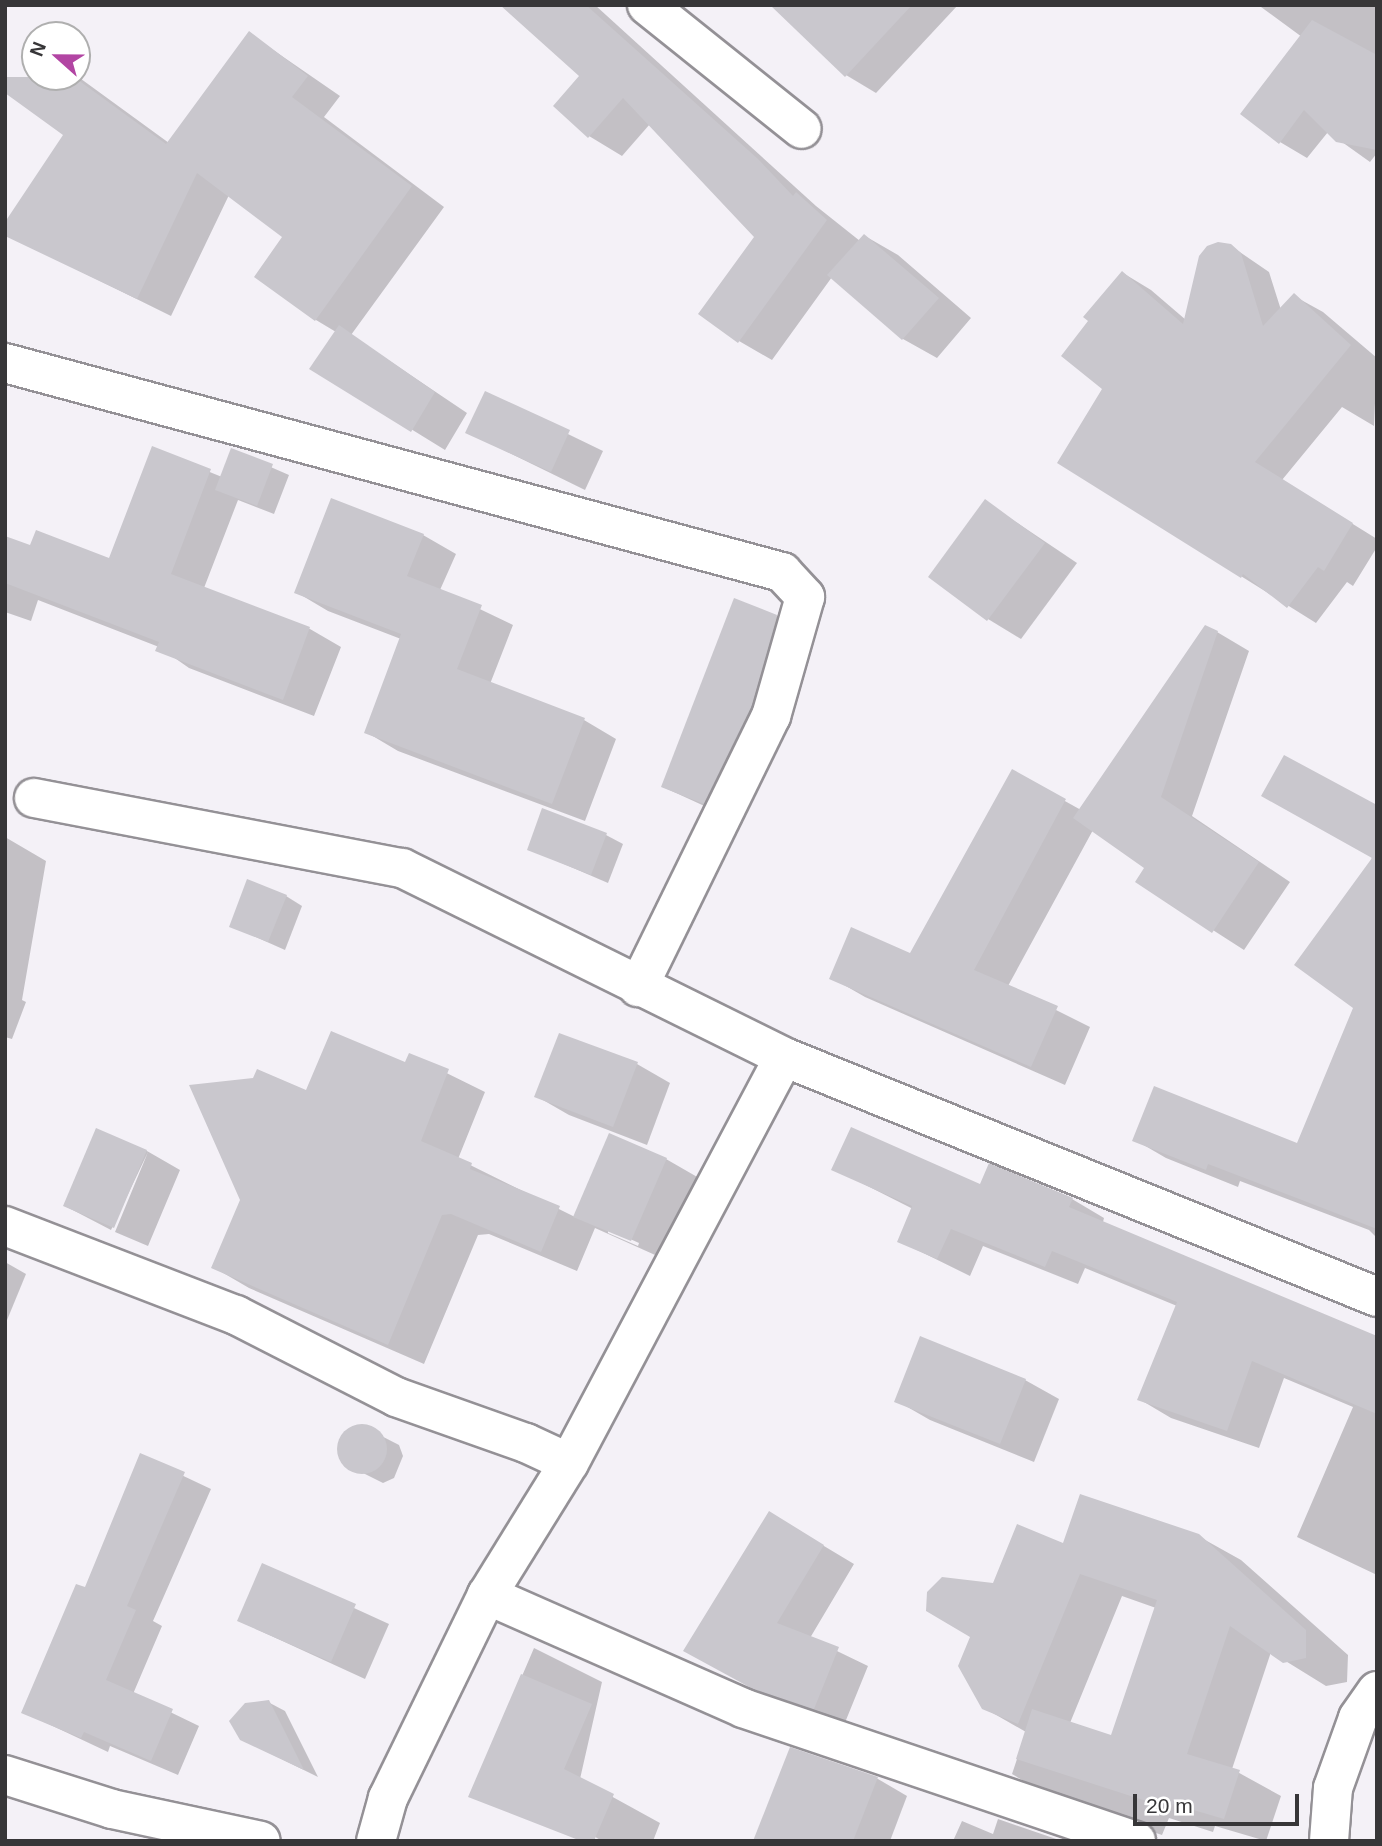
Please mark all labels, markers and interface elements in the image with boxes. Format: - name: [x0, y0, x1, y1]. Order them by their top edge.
- north arrow: [21, 21, 91, 91]
- text: N: [26, 39, 50, 59]
- scale bar: [1137, 1780, 1303, 1824]
- text: 20 m: [1146, 1794, 1193, 1817]

